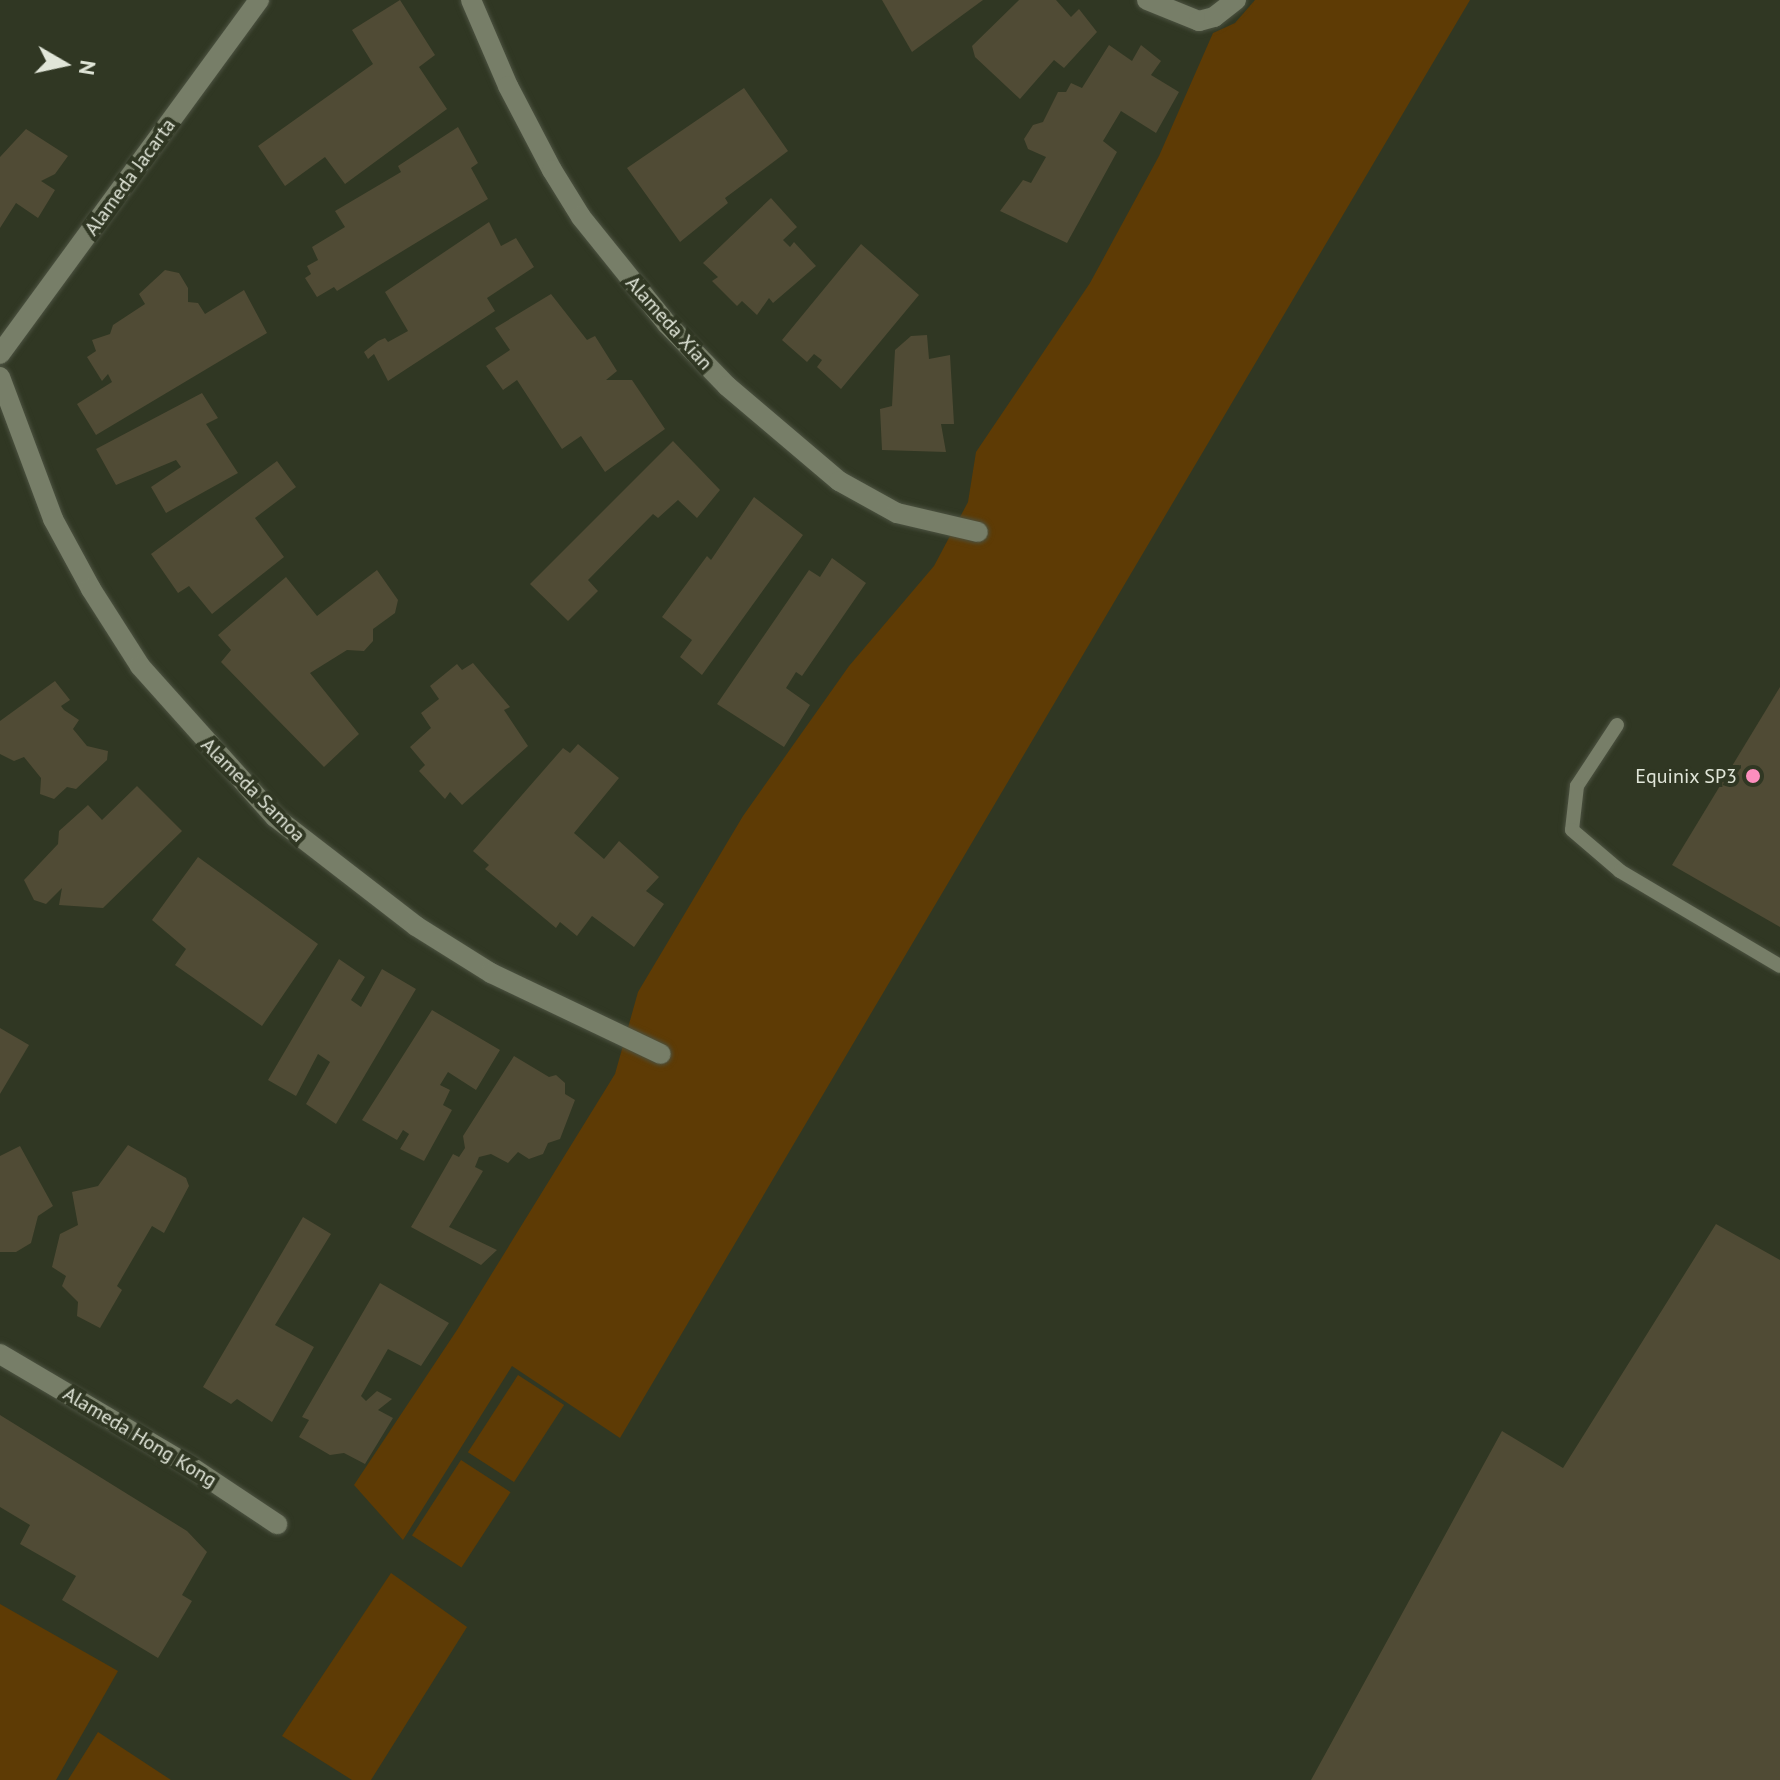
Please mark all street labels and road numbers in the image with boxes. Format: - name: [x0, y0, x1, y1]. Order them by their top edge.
- street label: Alameda Jacarta: [80, 114, 180, 240]
- street label: Alameda Xian: [620, 271, 718, 375]
- street label: Alameda Samoa: [196, 733, 310, 847]
- street label: Alameda Hong Kong: [59, 1382, 221, 1492]

